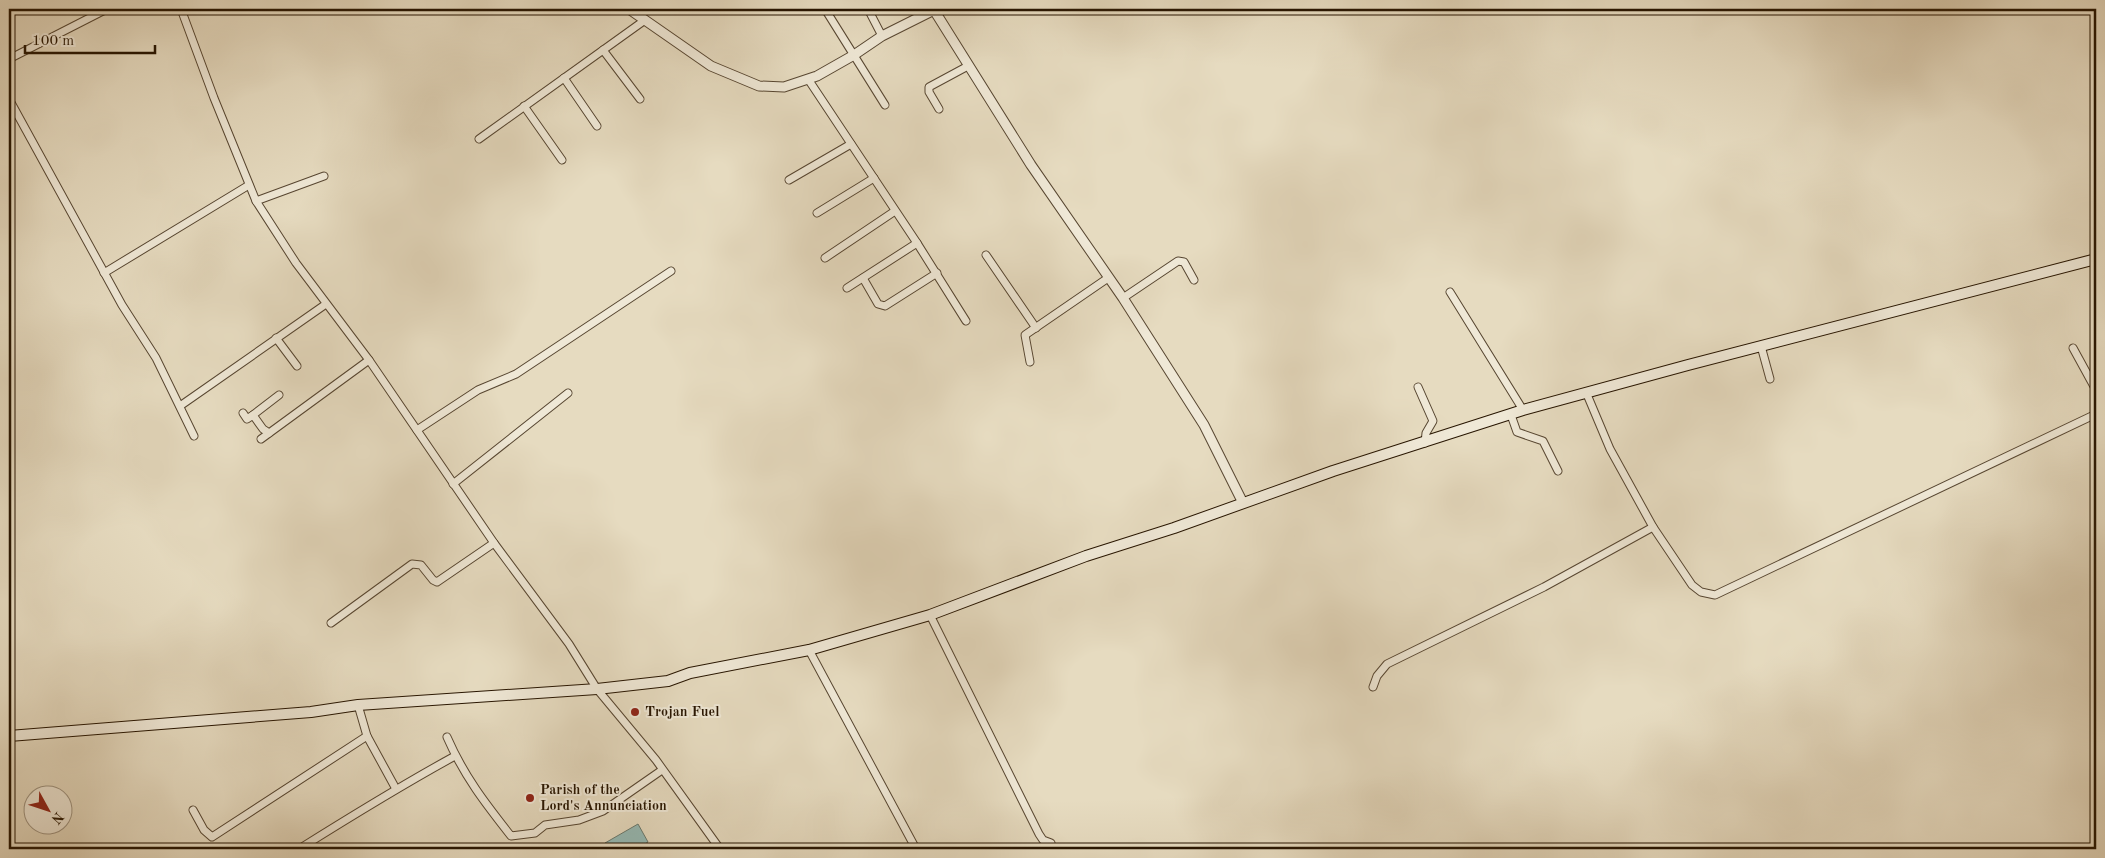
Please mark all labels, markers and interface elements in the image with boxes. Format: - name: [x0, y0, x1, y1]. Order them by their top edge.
- scale bar: [25, 22, 155, 54]
- text: 100 m: [32, 34, 74, 49]
- place label: Trojan Fuel: [645, 705, 719, 719]
- marker: Trojan Fuel: [629, 706, 641, 718]
- place label: Parish of the Lord's Annunciation: [540, 783, 667, 813]
- north arrow: [22, 786, 72, 836]
- marker: Parish of the Lord's Annunciation: [524, 792, 536, 804]
- text: N: [48, 809, 66, 827]

